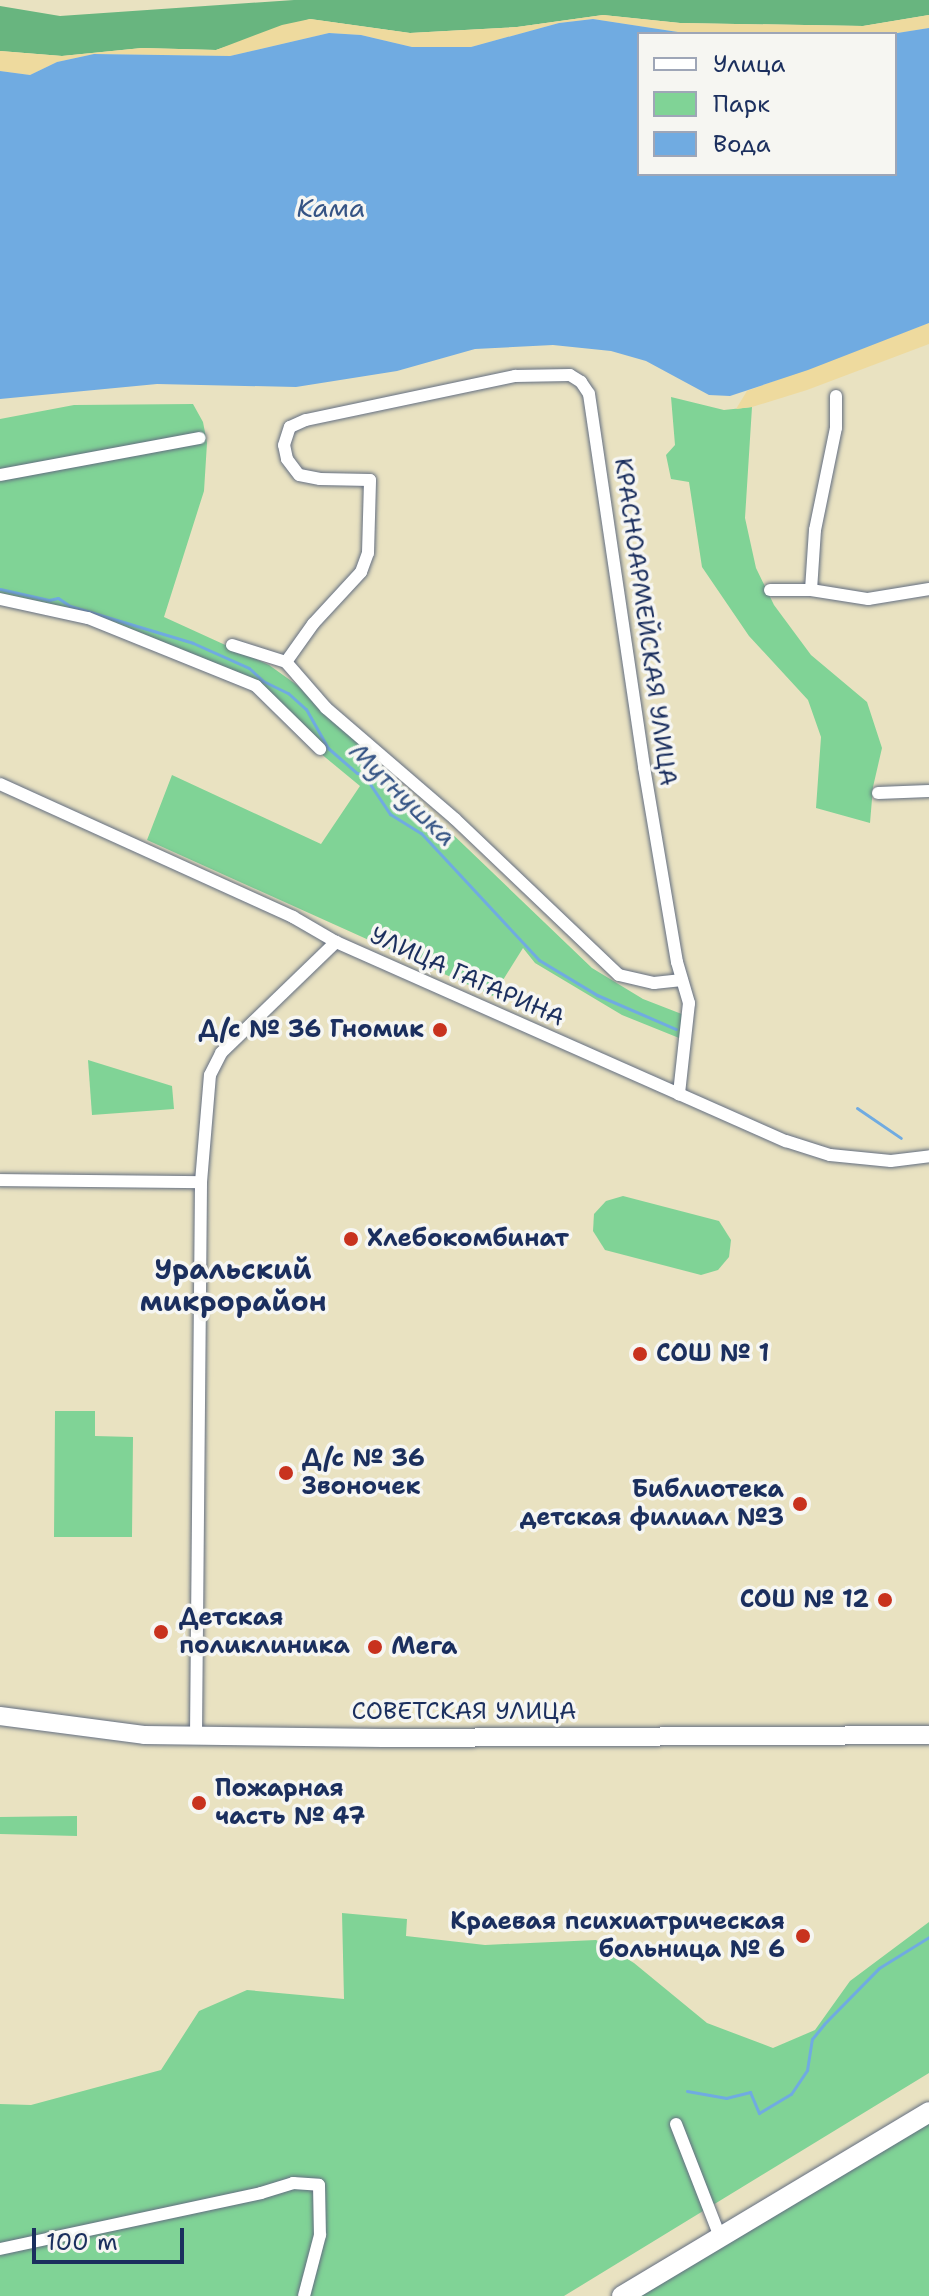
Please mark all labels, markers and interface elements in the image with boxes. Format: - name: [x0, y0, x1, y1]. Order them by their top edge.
- legend: [637, 32, 897, 176]
- text: Улица: [713, 48, 786, 80]
- text: Парк: [713, 88, 770, 120]
- text: Вода: [713, 128, 771, 160]
- water label: Кама: [297, 192, 365, 224]
- street label: КРАСНОАРМЕЙСКАЯ УЛИЦА: [608, 456, 682, 788]
- water label: Мутнушка: [343, 736, 463, 852]
- street label: УЛИЦА ГАГАРИНА: [365, 921, 569, 1033]
- place label: Д/с № 36 Гномик: [198, 1016, 424, 1044]
- marker: Д/с № 36 Гномик: [431, 1021, 449, 1039]
- place label: Хлебокомбинат: [367, 1225, 569, 1253]
- marker: Хлебокомбинат: [342, 1230, 360, 1248]
- district label: Уральский микрорайон: [139, 1252, 327, 1318]
- place label: СОШ № 1: [656, 1340, 769, 1368]
- marker: СОШ № 1: [631, 1345, 649, 1363]
- place label: Д/с № 36 Звоночек: [302, 1445, 425, 1501]
- marker: Д/с № 36 Звоночек: [277, 1464, 295, 1482]
- place label: Библиотека детская филиал №3: [520, 1476, 784, 1532]
- marker: Библиотека детская филиал №3: [791, 1495, 809, 1513]
- place label: СОШ № 12: [740, 1586, 869, 1614]
- marker: СОШ № 12: [876, 1591, 894, 1609]
- place label: Детская поликлиника: [179, 1604, 350, 1660]
- marker: Детская поликлиника: [150, 1621, 172, 1643]
- place label: Мега: [391, 1633, 457, 1661]
- marker: Мега: [366, 1638, 384, 1656]
- street label: СОВЕТСКАЯ УЛИЦА: [352, 1698, 576, 1726]
- place label: Пожарная часть № 47: [215, 1775, 365, 1831]
- marker: Пожарная часть № 47: [190, 1794, 208, 1812]
- place label: Краевая психиатрическая больница № 6: [450, 1908, 785, 1964]
- marker: Краевая психиатрическая больница № 6: [792, 1925, 814, 1947]
- scale bar: [36, 2212, 188, 2262]
- text: 100 m: [46, 2226, 118, 2258]

